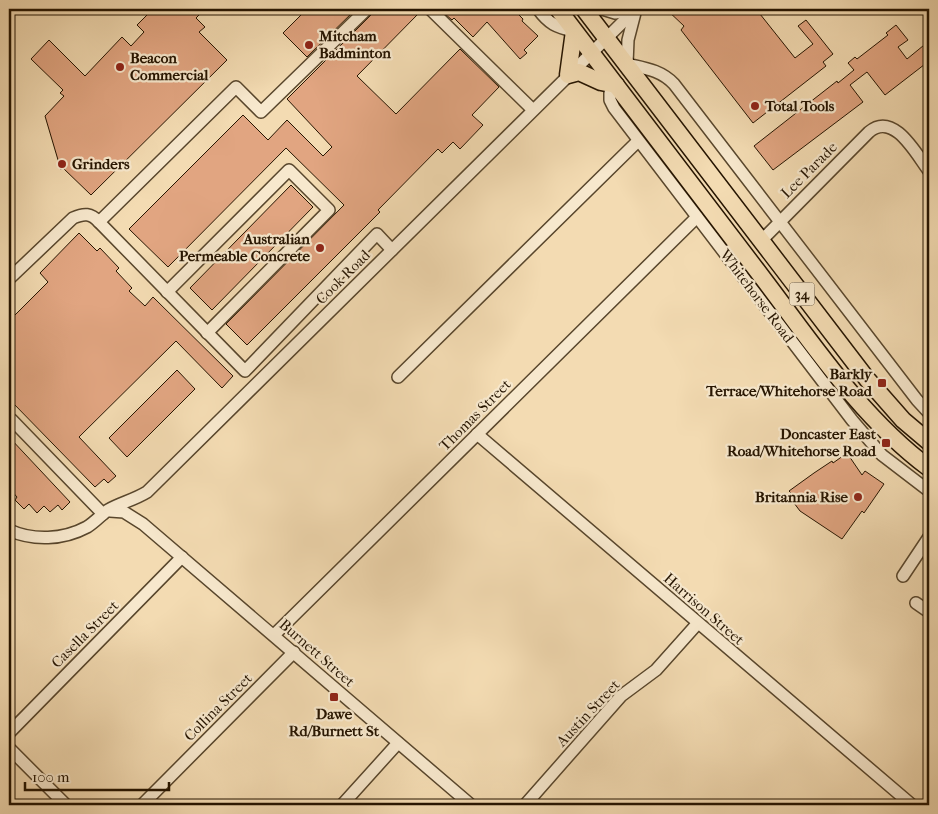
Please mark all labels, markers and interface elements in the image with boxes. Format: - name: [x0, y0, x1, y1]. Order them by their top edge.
- place label: Mitcham Badminton: [318, 27, 391, 62]
- marker: Mitcham Badminton: [303, 39, 315, 51]
- place label: Beacon Commercial: [130, 49, 209, 84]
- marker: Beacon Commercial: [114, 61, 126, 73]
- place label: Total Tools: [764, 97, 835, 115]
- marker: Total Tools: [749, 100, 761, 112]
- street label: Lee Parade: [777, 138, 841, 202]
- place label: Grinders: [72, 155, 130, 173]
- marker: Grinders: [56, 158, 68, 170]
- place label: Australian Permeable Concrete: [179, 230, 311, 265]
- marker: Australian Permeable Concrete: [314, 242, 326, 254]
- street label: Cook Road: [312, 245, 375, 308]
- street label: Whitehorse Road: [716, 245, 798, 347]
- road number: 34: [790, 282, 814, 306]
- place label: Barkly Terrace/Whitehorse Road: [705, 365, 873, 400]
- street label: Thomas Street: [435, 375, 515, 455]
- marker: Barkly Terrace/Whitehorse Road: [876, 377, 888, 389]
- place label: Doncaster East Road/Whitehorse Road: [727, 425, 877, 460]
- marker: Doncaster East Road/Whitehorse Road: [880, 437, 892, 449]
- place label: Britannia Rise: [755, 488, 849, 506]
- marker: Britannia Rise: [852, 491, 864, 503]
- street label: Harrison Street: [660, 569, 748, 649]
- street label: Casella Street: [48, 596, 123, 671]
- street label: Burnett Street: [276, 615, 359, 691]
- street label: Collina Street: [180, 669, 256, 745]
- street label: Austin Street: [552, 675, 624, 751]
- marker: Dawe Rd/Burnett St: [328, 691, 340, 703]
- place label: Dawe Rd/Burnett St: [289, 705, 380, 740]
- scale bar: [25, 759, 169, 791]
- text: 100 m: [32, 768, 70, 786]

